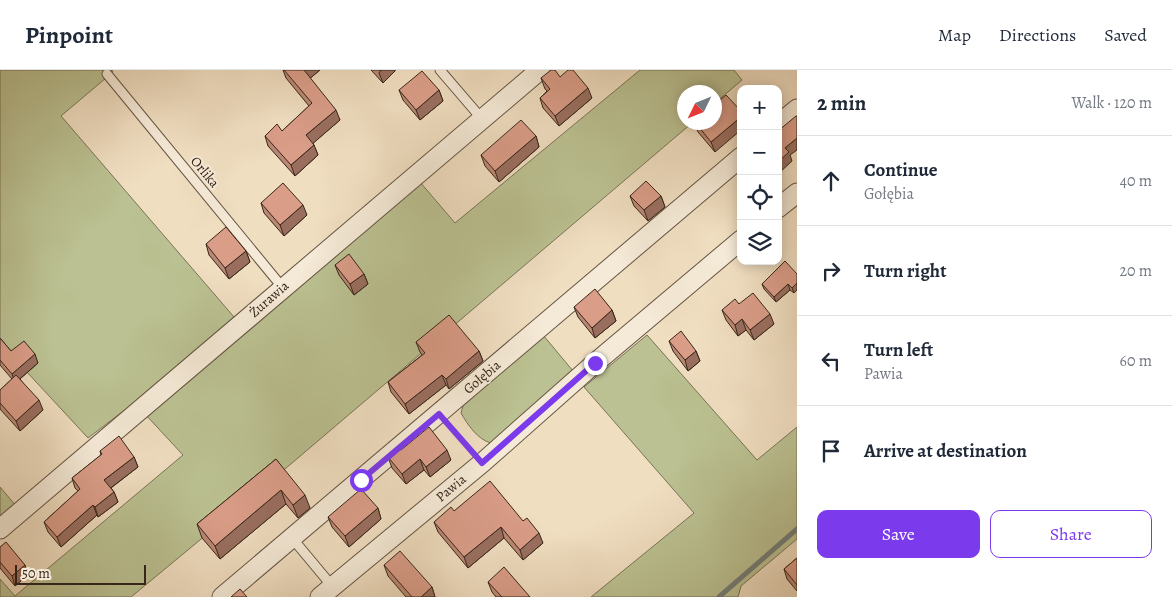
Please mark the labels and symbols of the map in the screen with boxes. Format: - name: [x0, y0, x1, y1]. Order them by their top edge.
- north arrow: [677, 85, 722, 130]
- street label: Orlika: [186, 152, 224, 192]
- street label: Żurawia: [245, 276, 293, 322]
- route end: [584, 352, 607, 375]
- street label: Gołębia: [459, 355, 505, 398]
- route start: [350, 469, 373, 492]
- street label: Pawia: [432, 469, 471, 506]
- scale bar: [15, 562, 146, 585]

